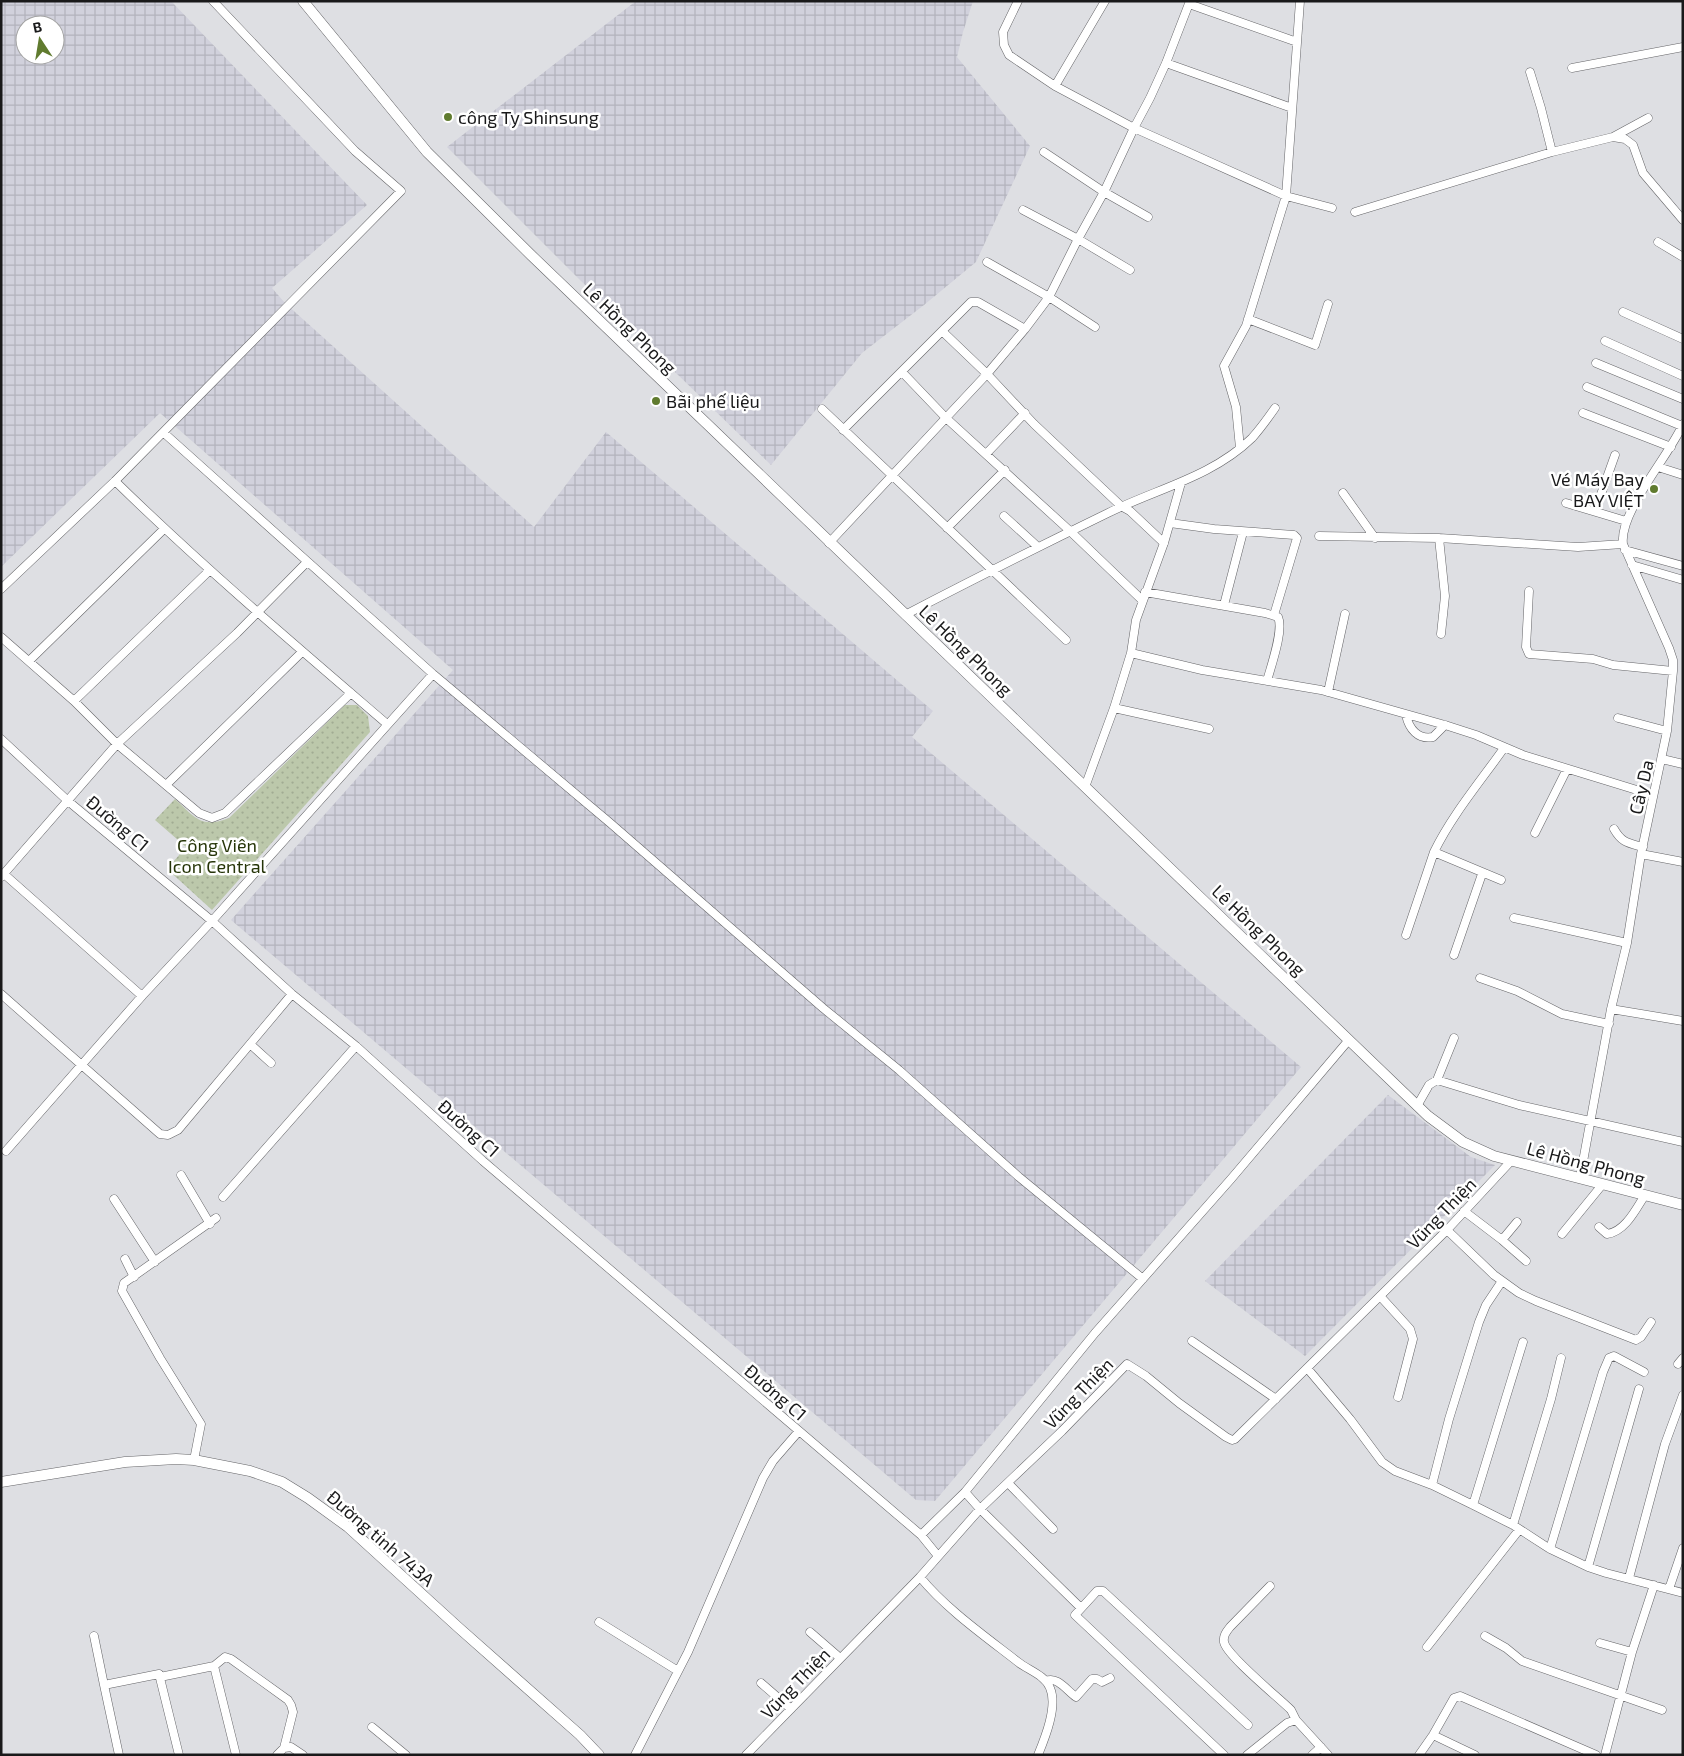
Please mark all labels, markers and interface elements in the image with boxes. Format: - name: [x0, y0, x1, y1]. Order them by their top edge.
- north arrow: [15, 15, 65, 65]
- text: B: [31, 18, 43, 36]
- place label: công Ty Shinsung: [458, 106, 599, 128]
- marker: công Ty Shinsung: [442, 111, 454, 123]
- street label: Lê Hồng Phong: [579, 278, 681, 378]
- place label: Bãi phế liệu: [666, 390, 760, 412]
- marker: Bãi phế liệu: [650, 395, 662, 407]
- place label: Vé Máy Bay BAY VIỆT: [1551, 468, 1645, 511]
- marker: Vé Máy Bay BAY VIỆT: [1648, 483, 1660, 495]
- street label: Lê Hồng Phong: [915, 600, 1017, 700]
- street label: Cây Da: [1624, 758, 1658, 816]
- street label: Đường C1: [82, 790, 154, 856]
- park label: Công Viên Icon Central: [168, 834, 267, 877]
- street label: Lê Hồng Phong: [1208, 880, 1310, 980]
- street label: Đường C1: [434, 1095, 504, 1161]
- street label: Lê Hồng Phong: [1524, 1137, 1648, 1189]
- street label: Vũng Thiện: [1402, 1173, 1480, 1253]
- street label: Vũng Thiện: [1039, 1353, 1117, 1433]
- street label: Đường C1: [740, 1359, 812, 1425]
- street label: Đường tỉnh 743A: [323, 1485, 440, 1591]
- street label: Vũng Thiện: [756, 1643, 834, 1723]

